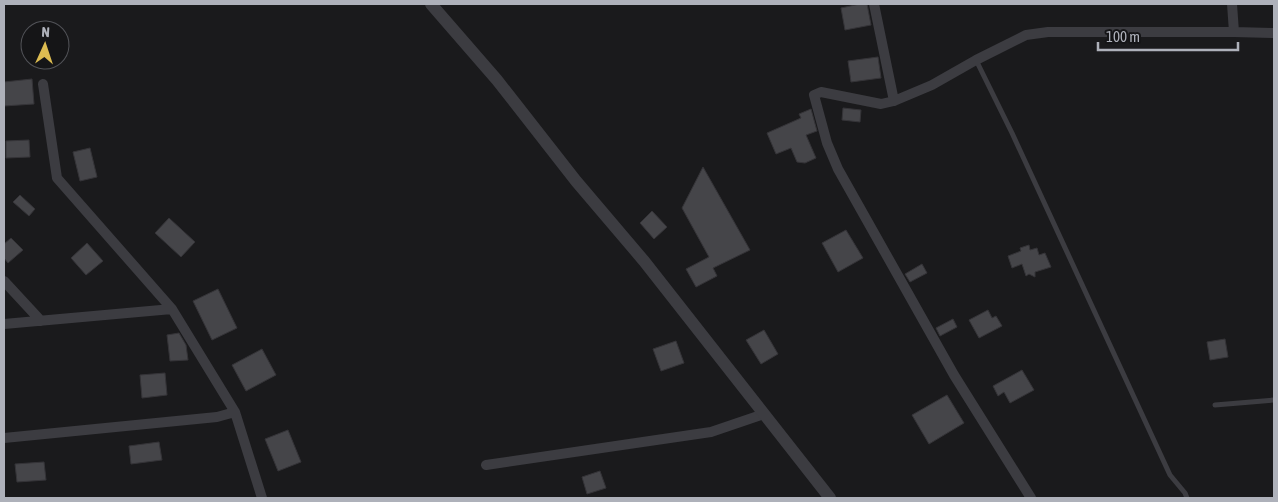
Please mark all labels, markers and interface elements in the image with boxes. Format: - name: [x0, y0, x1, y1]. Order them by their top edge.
- north arrow: [20, 20, 70, 70]
- scale bar: [1098, 20, 1238, 52]
- text: N: [41, 24, 50, 40]
- text: 100 m: [1106, 28, 1140, 45]

